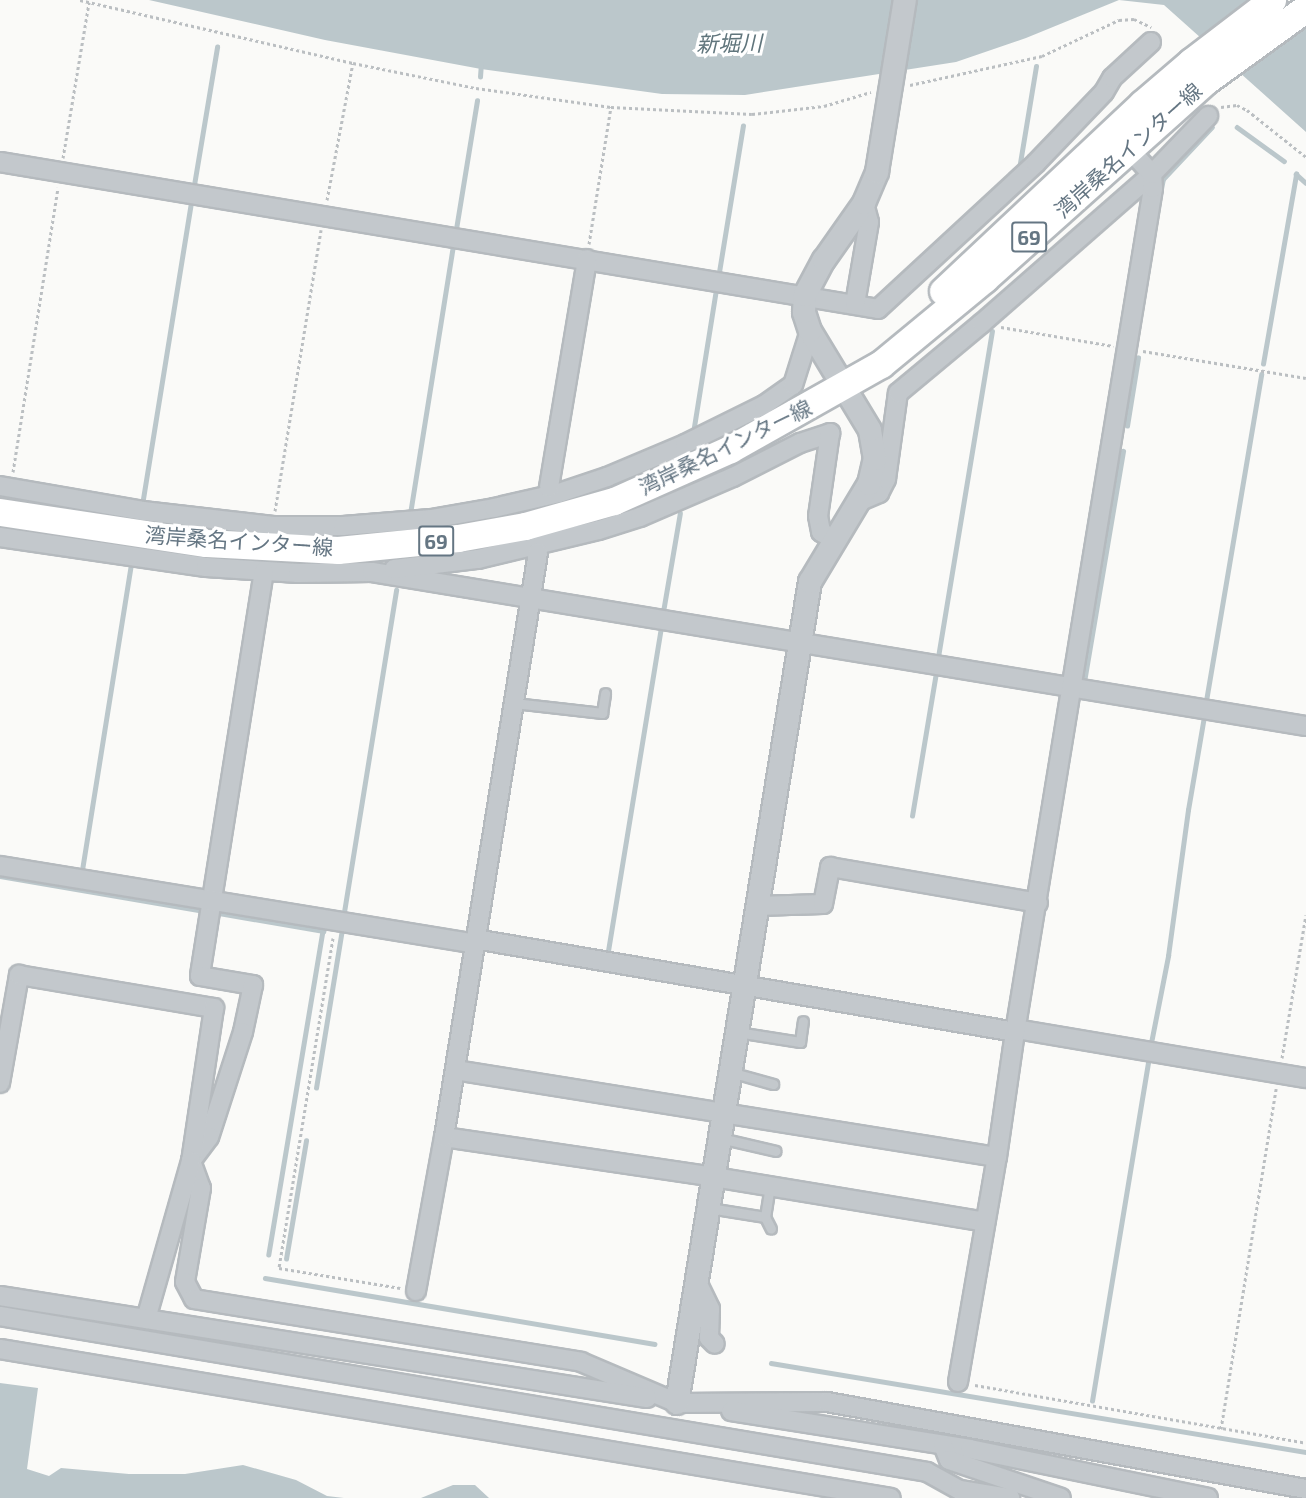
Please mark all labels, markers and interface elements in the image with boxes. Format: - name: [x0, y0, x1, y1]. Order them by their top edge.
- water label: 新堀川: [696, 29, 762, 57]
- street label: 湾岸桑名インター線: [1049, 77, 1207, 223]
- road number: 69: [1011, 220, 1047, 254]
- street label: 湾岸桑名インター線: [635, 394, 815, 500]
- street label: 湾岸桑名インター線: [144, 522, 334, 560]
- road number: 69: [418, 524, 454, 558]

